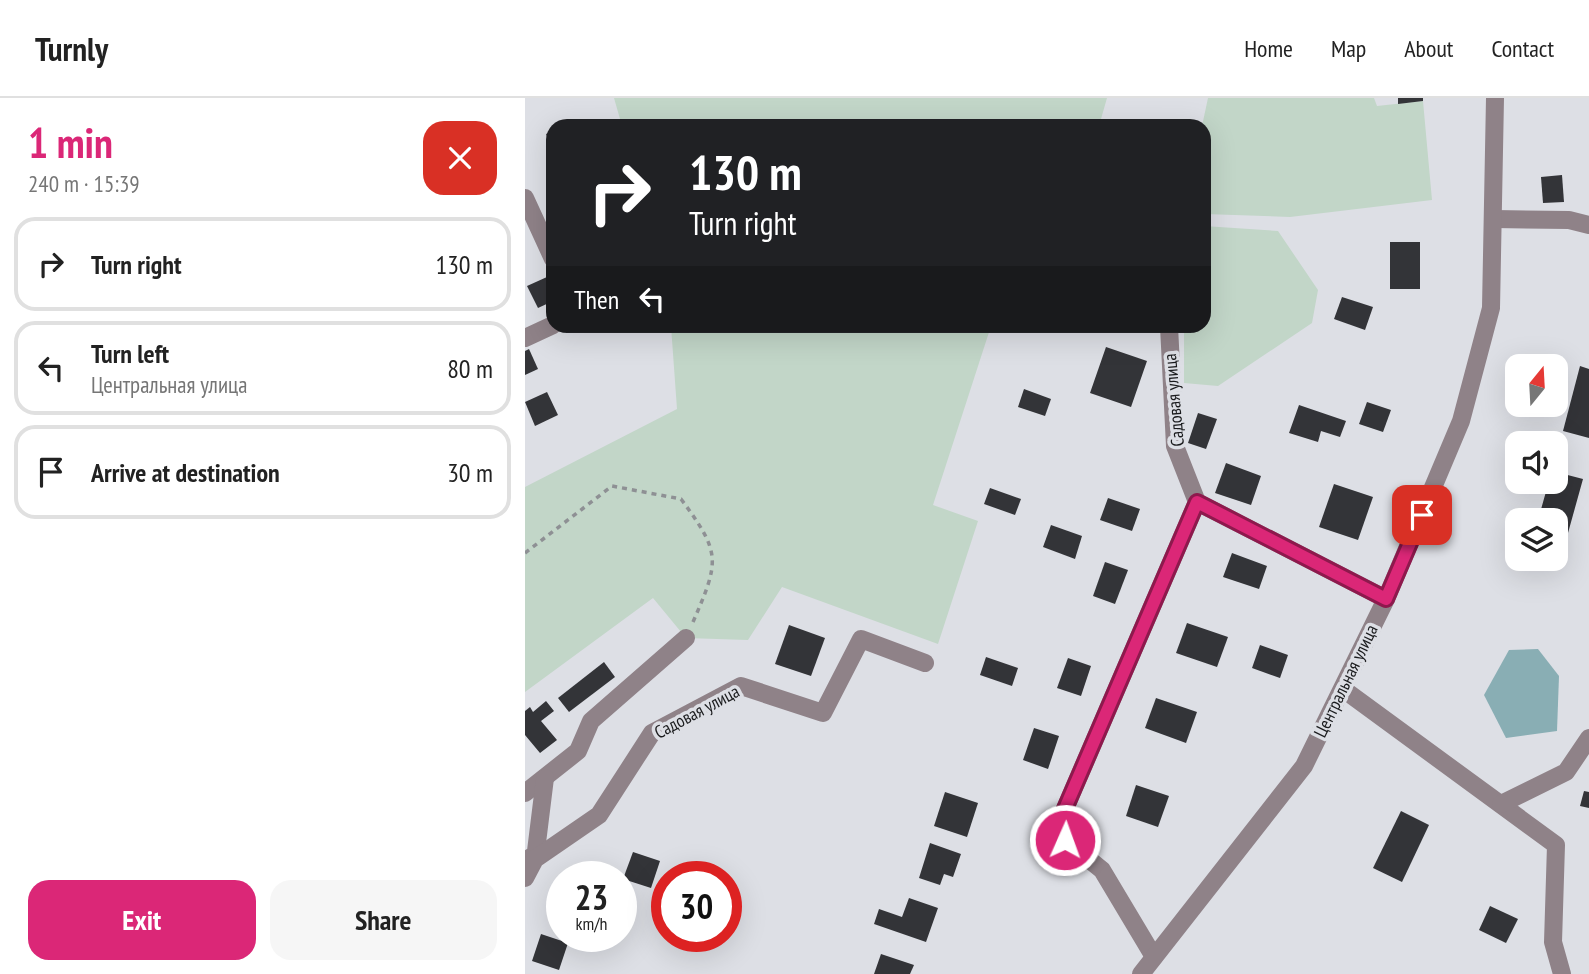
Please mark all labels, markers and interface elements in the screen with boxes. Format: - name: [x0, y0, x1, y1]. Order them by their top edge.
- text: Turnly: [35, 27, 108, 70]
- text: Home: [1244, 33, 1293, 64]
- text: Map: [1331, 33, 1366, 64]
- text: About: [1404, 33, 1453, 64]
- text: Contact: [1491, 33, 1554, 64]
- text: 1 min: [28, 115, 113, 170]
- button: close: [423, 121, 497, 195]
- text: 130 m: [689, 140, 802, 204]
- icon: right: [574, 147, 665, 238]
- text: 240 m · 15:39: [28, 169, 140, 198]
- text: Turn right: [689, 202, 797, 244]
- icon: right: [32, 245, 70, 283]
- text: Turn right: [91, 248, 182, 281]
- text: 130 m: [435, 248, 493, 281]
- icon: left: [633, 280, 671, 318]
- text: Then: [574, 283, 619, 316]
- text: Turn left: [91, 337, 169, 370]
- icon: left: [32, 349, 70, 387]
- text: 80 m: [447, 352, 493, 385]
- street label: Садовая улица: [1158, 353, 1189, 447]
- north arrow: [1505, 354, 1568, 416]
- map controls: [1505, 354, 1568, 571]
- text: Центральная улица: [91, 370, 247, 399]
- button: sound: [1505, 431, 1568, 494]
- icon: arrive: [32, 453, 70, 491]
- text: Arrive at destination: [91, 456, 280, 489]
- text: 30 m: [447, 456, 493, 489]
- pin: [1392, 485, 1452, 545]
- icon: arrive: [1403, 496, 1441, 534]
- button: layers: [1505, 508, 1568, 571]
- street label: Центральная улица: [1308, 621, 1383, 741]
- street label: Садовая улица: [650, 680, 743, 744]
- position arrow: [1028, 803, 1102, 877]
- speed limit sign: 30: [651, 861, 742, 952]
- text: 23: [575, 874, 608, 920]
- button: Exit: [28, 880, 256, 960]
- button: Share: [270, 880, 497, 960]
- text: km/h: [576, 912, 607, 935]

